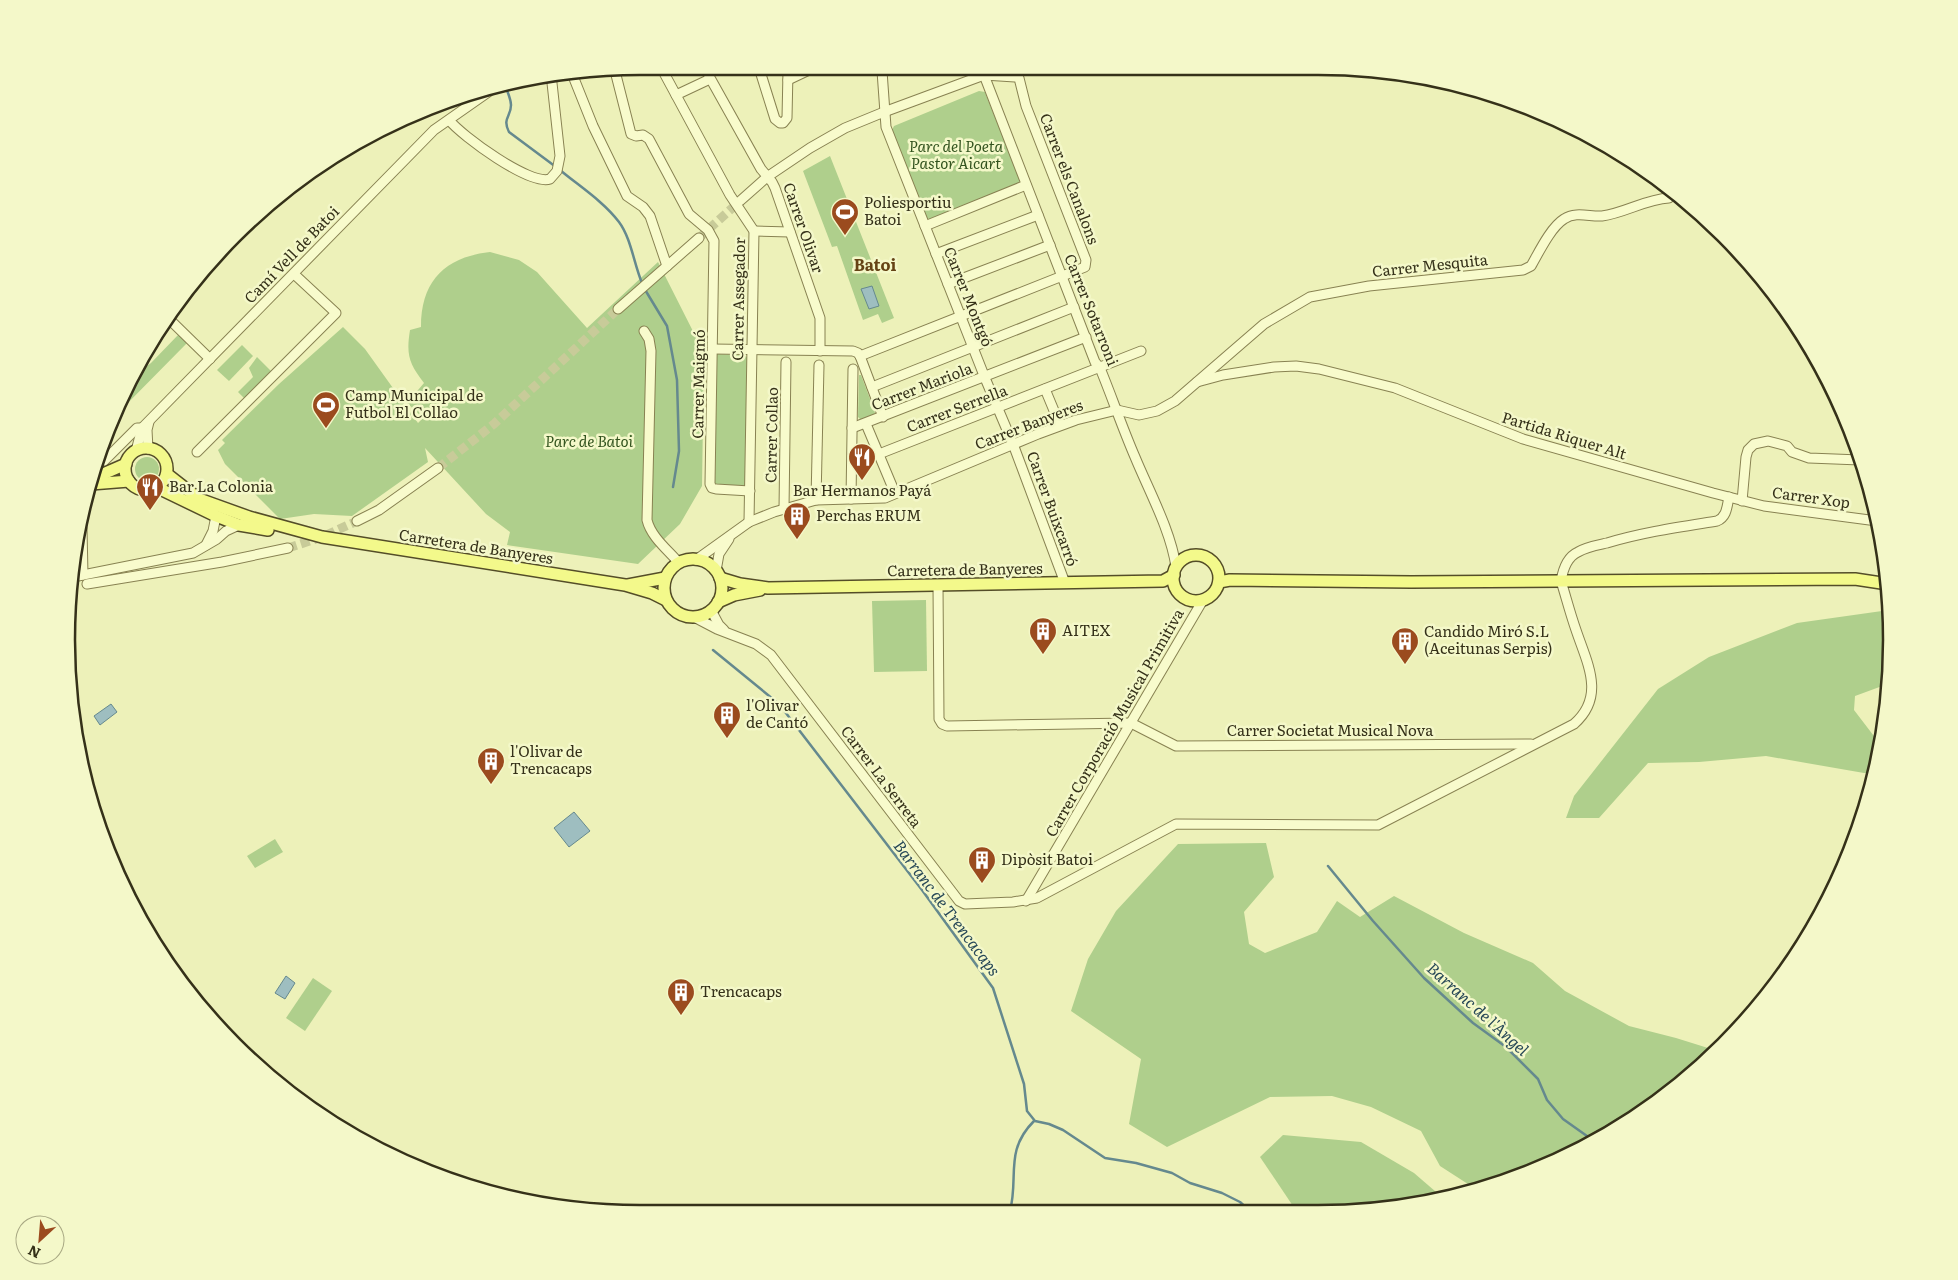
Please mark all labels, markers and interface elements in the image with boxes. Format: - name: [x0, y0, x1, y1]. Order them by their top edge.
- street label: Carrer els Canalons: [1035, 110, 1106, 248]
- park label: Parc del Poeta Pastor Aicart: [909, 134, 1004, 174]
- street label: Carrer Olivar: [778, 179, 831, 276]
- place label: Poliesportiu Batoi: [864, 190, 952, 230]
- sports icon: Poliesportiu Batoi: [830, 197, 860, 236]
- street label: Camí Vell de Batoi: [238, 200, 344, 308]
- street label: Carrer Assegador: [725, 237, 750, 361]
- street label: Carrer Montgó: [939, 243, 1000, 350]
- street label: Carrer Mesquita: [1371, 247, 1490, 282]
- street label: Carrer Sotarroni: [1059, 250, 1125, 369]
- district label: Batoi: [854, 252, 896, 276]
- street label: Carrer Maigmó: [685, 329, 710, 439]
- street label: Carrer Mariola: [868, 355, 976, 415]
- street label: Carrer Serrella: [903, 377, 1011, 437]
- place label: Camp Municipal de Futbol El Collao: [345, 383, 484, 423]
- street label: Carrer Collao: [758, 387, 783, 483]
- sports icon: Camp Municipal de Futbol El Collao: [311, 390, 341, 429]
- street label: Carrer Banyeres: [971, 392, 1086, 455]
- street label: Partida Riquer Alt: [1499, 405, 1630, 464]
- park label: Parc de Batoi: [545, 429, 634, 452]
- restaurant icon: Bar Hermanos Payá: [847, 442, 877, 481]
- street label: Carrer Buixcarró: [1022, 448, 1085, 569]
- restaurant icon: Bar La Colonia: [135, 472, 165, 511]
- place label: Bar La Colonia: [169, 474, 274, 497]
- place label: Bar Hermanos Payá: [793, 478, 932, 501]
- street label: Carrer Xop: [1771, 480, 1852, 513]
- building icon: Perchas ERUM: [782, 501, 812, 540]
- place label: Perchas ERUM: [816, 503, 921, 526]
- street label: Carretera de Banyeres: [398, 522, 555, 569]
- street label: Carretera de Banyeres: [887, 556, 1043, 581]
- street label: Carrer Corporació Musical Primitiva: [1039, 603, 1189, 841]
- building icon: AITEX: [1028, 616, 1058, 655]
- place label: AITEX: [1062, 618, 1111, 641]
- place label: Candido Miró S.L (Aceitunas Serpis): [1424, 619, 1552, 659]
- building icon: Candido Miró S.L (Aceitunas Serpis): [1390, 626, 1420, 665]
- place label: l'Olivar de Cantó: [746, 693, 809, 733]
- building icon: l'Olivar de Cantó: [712, 700, 742, 739]
- street label: Carrer Societat Musical Nova: [1227, 718, 1434, 741]
- street label: Carrer La Serreta: [836, 720, 929, 833]
- place label: l'Olivar de Trencacaps: [510, 739, 592, 779]
- building icon: l'Olivar de Trencacaps: [476, 746, 506, 785]
- water label: Barranc de Trencacaps: [889, 834, 1007, 980]
- building icon: Dipòsit Batoi: [967, 845, 997, 884]
- place label: Dipòsit Batoi: [1001, 847, 1093, 870]
- water label: Barranc de l'Àngel: [1422, 956, 1535, 1061]
- building icon: Trencacaps: [666, 977, 696, 1016]
- place label: Trencacaps: [700, 979, 782, 1002]
- north arrow: [15, 1215, 65, 1265]
- text: N: [24, 1241, 44, 1264]

